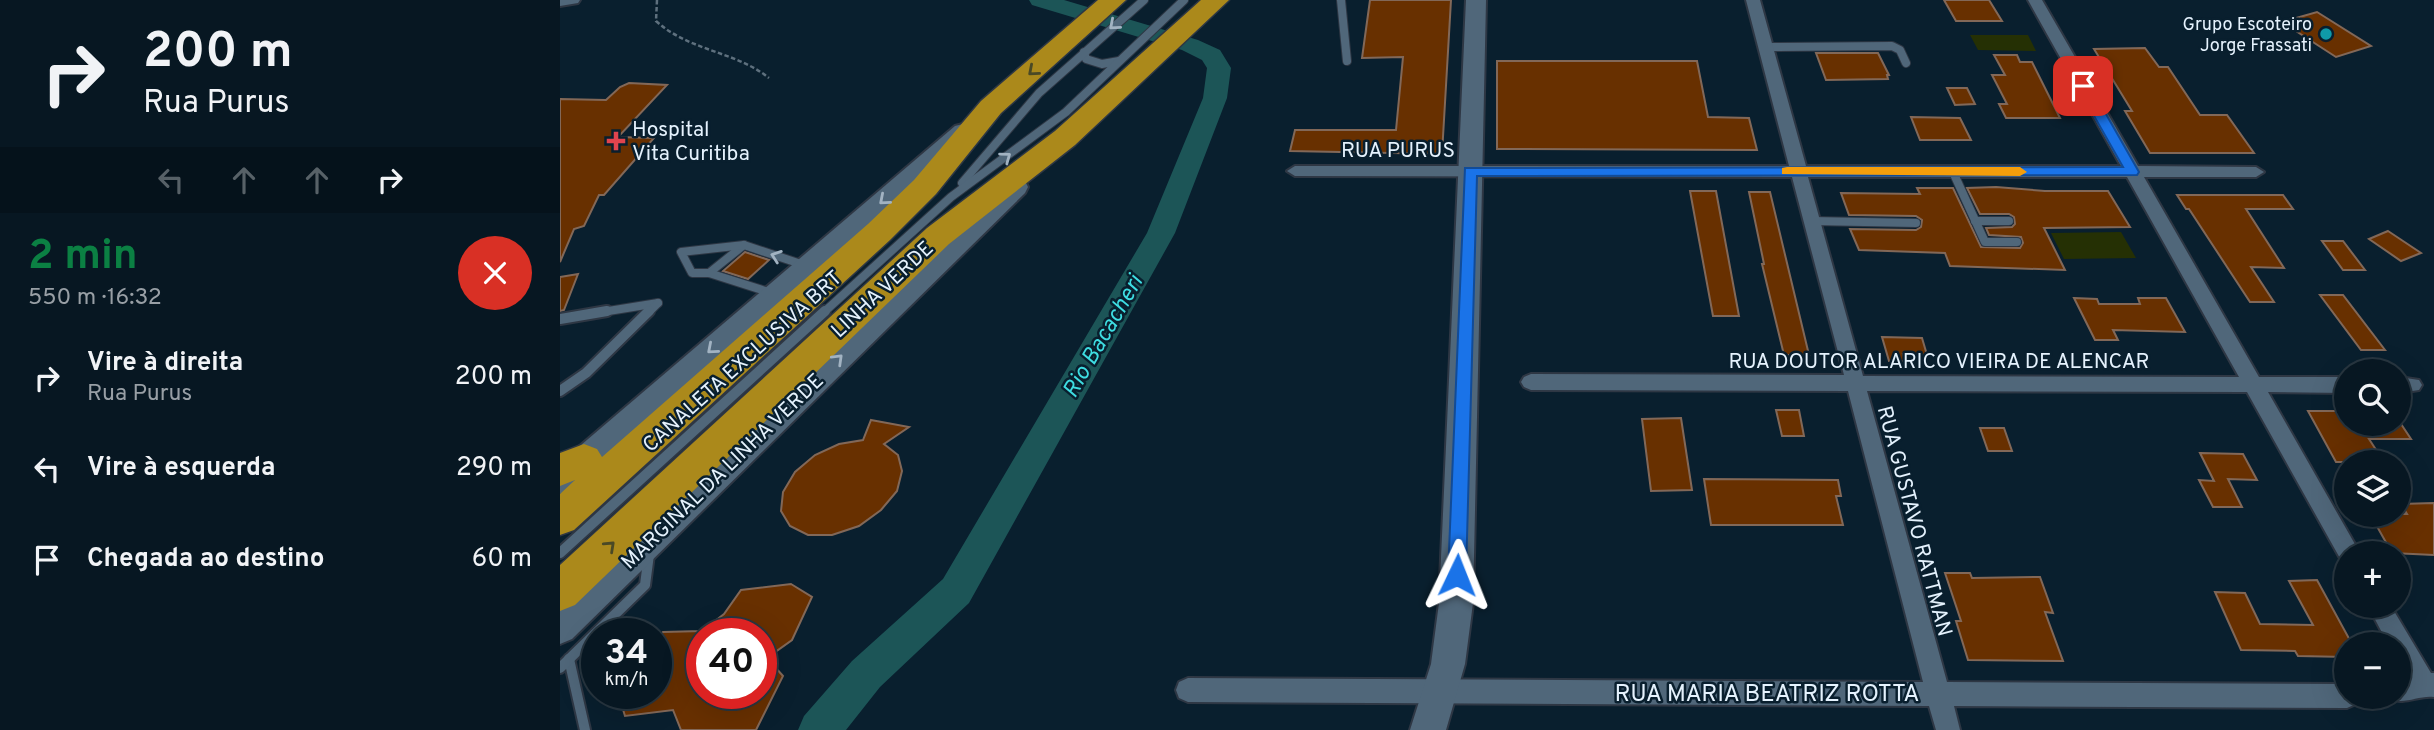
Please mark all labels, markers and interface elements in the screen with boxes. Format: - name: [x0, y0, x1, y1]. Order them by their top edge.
- place label: Grupo Escoteiro Jorge Frassati: [2183, 14, 2312, 58]
- one-way arrow: [1109, 17, 1122, 29]
- text: 200 m: [143, 23, 293, 85]
- marker: Grupo Escoteiro Jorge Frassati: [2318, 26, 2334, 42]
- icon: right: [28, 28, 119, 119]
- pin: [2053, 56, 2113, 116]
- one-way arrow: [1028, 62, 1041, 75]
- icon: arrive: [2064, 67, 2102, 105]
- text: Rua Purus: [143, 84, 289, 124]
- place label: Hospital Vita Curitiba: [632, 117, 750, 168]
- marker: Hospital Vita Curitiba: [606, 131, 626, 151]
- street label: RUA PURUS: [1341, 138, 1455, 165]
- one-way arrow: [998, 153, 1011, 165]
- icon: left: [152, 161, 190, 199]
- icon: ahead: [225, 161, 263, 199]
- icon: ahead: [298, 161, 336, 199]
- icon: right: [371, 161, 409, 199]
- one-way arrow: [879, 192, 892, 204]
- text: 2 min: [28, 231, 138, 284]
- button: close: [458, 236, 532, 310]
- street label: LINHA VERDE: [826, 236, 940, 345]
- one-way arrow: [770, 250, 782, 264]
- street label: CANALETA EXCLUSIVA BRT: [637, 265, 849, 459]
- water label: Rio Bacacheri: [1057, 270, 1152, 404]
- text: 550 m · 16:32: [28, 284, 162, 313]
- one-way arrow: [708, 341, 721, 353]
- text: Vire à direita: [87, 347, 243, 380]
- street label: RUA DOUTOR ALARICO VIEIRA DE ALENCAR: [1728, 349, 2150, 376]
- one-way arrow: [830, 354, 843, 367]
- icon: right: [28, 359, 66, 397]
- map controls: [2334, 359, 2411, 709]
- button: search: [2334, 359, 2411, 436]
- text: 200 m: [455, 361, 532, 394]
- street label: MARGINAL DA LINHA VERDE: [616, 368, 830, 576]
- text: Rua Purus: [87, 380, 192, 409]
- street label: RUA GUSTAVO RATTMAN: [1870, 403, 1957, 640]
- icon: left: [28, 450, 66, 488]
- button: layers: [2334, 450, 2411, 527]
- text: Vire à esquerda: [87, 452, 275, 485]
- text: 290 m: [456, 452, 532, 485]
- position arrow: [1420, 538, 1494, 612]
- icon: arrive: [28, 541, 66, 579]
- one-way arrow: [602, 541, 615, 554]
- button: +: [2334, 541, 2411, 618]
- text: Chegada ao destino: [87, 543, 324, 576]
- text: 60 m: [472, 543, 532, 576]
- speed limit sign: 40: [686, 618, 777, 709]
- text: 34: [605, 632, 648, 676]
- button: −: [2334, 632, 2411, 709]
- text: km/h: [605, 669, 648, 692]
- street label: RUA MARIA BEATRIZ ROTTA: [1614, 680, 1920, 710]

